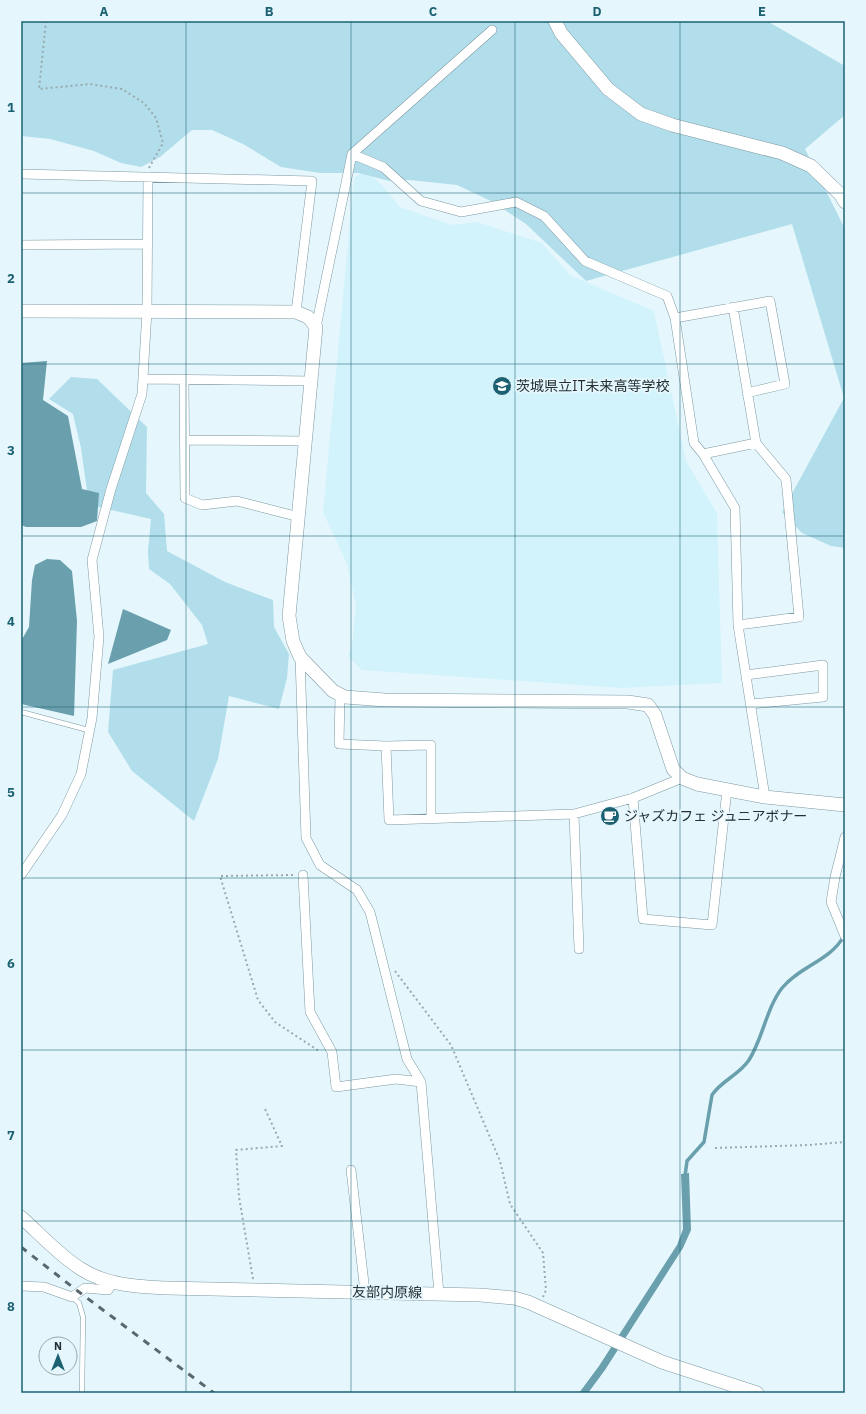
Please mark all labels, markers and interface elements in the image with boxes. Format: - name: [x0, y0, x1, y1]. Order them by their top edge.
- text: A: [100, 3, 109, 20]
- text: B: [265, 3, 274, 20]
- text: C: [429, 3, 438, 20]
- text: D: [592, 3, 602, 20]
- text: E: [758, 3, 766, 20]
- text: 1: [7, 99, 15, 116]
- text: 2: [7, 270, 15, 287]
- school or university icon: 茨城県立IT未来高等学校: [491, 375, 513, 397]
- place label: 茨城県立IT未来高等学校: [516, 377, 670, 395]
- text: 3: [7, 442, 15, 459]
- text: 4: [7, 613, 15, 630]
- text: 5: [7, 784, 15, 801]
- cafe icon: ジャズカフェ ジュニアボナー: [599, 805, 621, 827]
- place label: ジャズカフェ ジュニアボナー: [624, 807, 808, 825]
- text: 6: [7, 955, 15, 972]
- text: 7: [7, 1127, 15, 1144]
- street label: 友部内原線: [352, 1282, 422, 1302]
- text: 8: [7, 1298, 15, 1315]
- north arrow: [38, 1336, 78, 1376]
- text: N: [54, 1339, 62, 1353]

